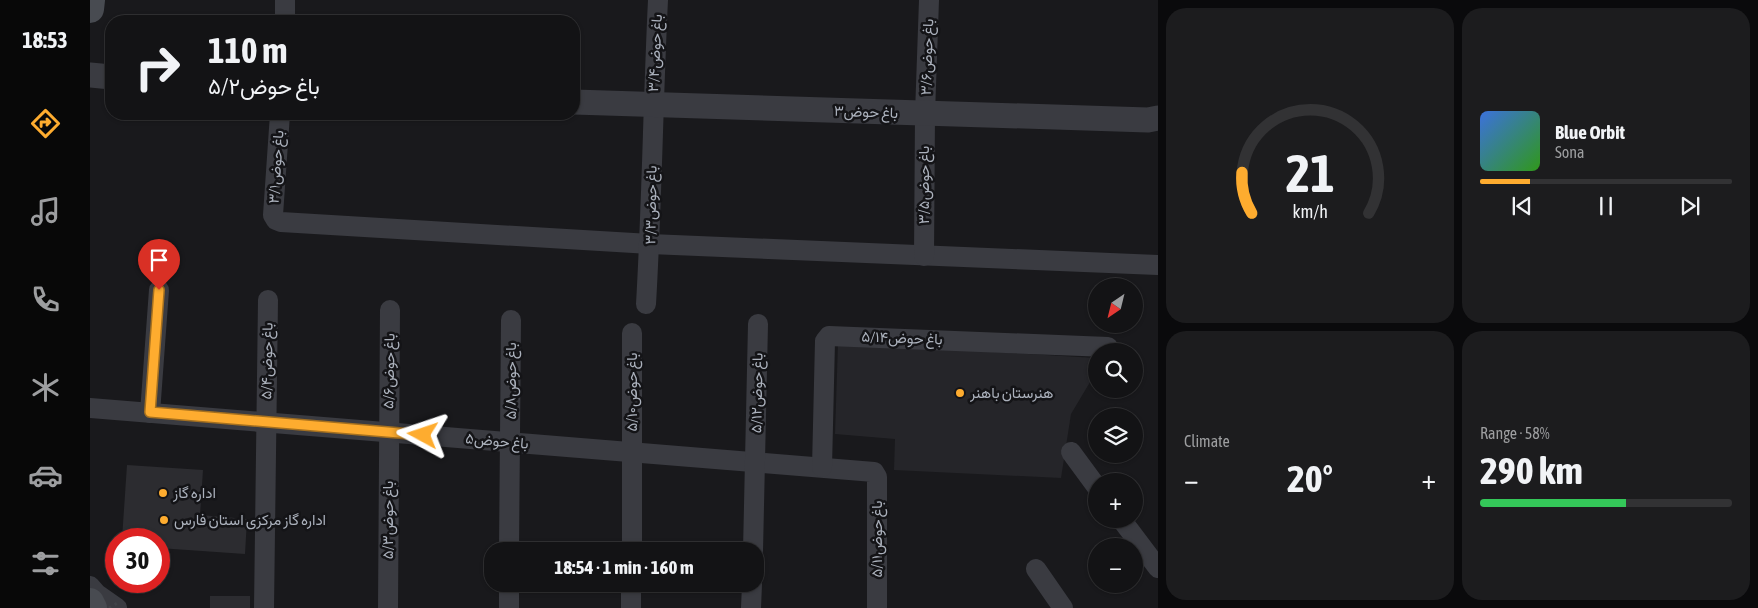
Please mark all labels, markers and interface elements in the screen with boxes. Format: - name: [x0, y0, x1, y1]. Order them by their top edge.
- street label: باغ حوض۳/۴: [644, 14, 668, 93]
- street label: باغ حوض۳/۶: [917, 18, 939, 96]
- text: 18:53: [22, 27, 68, 53]
- text: 110 m: [208, 30, 287, 70]
- icon: right: [125, 35, 190, 100]
- text: باغ حوض۵/۲: [208, 73, 320, 99]
- street label: باغ حوض۳: [833, 102, 898, 124]
- icon: directions: [28, 106, 63, 141]
- text: Blue Orbit: [1555, 121, 1625, 143]
- street label: باغ حوض۳/۱: [264, 130, 290, 205]
- text: 21: [1286, 143, 1334, 203]
- text: Sona: [1555, 143, 1584, 161]
- street label: باغ حوض۳/۵: [915, 146, 935, 224]
- street label: باغ حوض۳/۳: [641, 165, 663, 245]
- icon: previous: [1508, 192, 1536, 220]
- icon: pause: [1592, 192, 1620, 220]
- icon: next: [1676, 192, 1704, 220]
- icon: music: [28, 194, 63, 229]
- text: km/h: [1292, 201, 1328, 222]
- pin: [138, 239, 180, 290]
- icon: arrive: [145, 246, 173, 274]
- north arrow: [1088, 278, 1142, 332]
- map controls: [1088, 278, 1143, 593]
- icon: phone: [28, 282, 63, 317]
- street label: باغ حوض۵/۴: [257, 322, 279, 400]
- street label: باغ حوض۵/۱۴: [861, 328, 943, 350]
- street label: باغ حوض۵/۶: [379, 333, 401, 409]
- street label: باغ حوض۵/۸: [502, 342, 522, 420]
- button: search: [1088, 343, 1143, 398]
- street label: باغ حوض۵/۱۰: [623, 352, 643, 432]
- street label: باغ حوض۵/۱۲: [747, 353, 769, 433]
- icon: climate: [28, 370, 63, 405]
- place label: هنرستان باهنر: [969, 384, 1053, 402]
- marker: هنرستان باهنر: [954, 387, 966, 399]
- position arrow: [396, 408, 448, 460]
- button: layers: [1088, 408, 1143, 463]
- text: Range · 58%: [1480, 424, 1550, 442]
- street label: باغ حوض۵: [465, 429, 529, 455]
- text: Climate: [1184, 432, 1230, 450]
- text: 290 km: [1480, 449, 1583, 492]
- text: 20°: [1287, 457, 1333, 500]
- icon: car: [28, 458, 63, 493]
- text: −: [1184, 463, 1199, 495]
- text: +: [1421, 463, 1436, 495]
- button: +: [1088, 473, 1143, 528]
- street label: باغ حوض۵/۳: [379, 481, 399, 559]
- place label: اداره گاز: [172, 484, 216, 502]
- marker: اداره گاز: [157, 487, 169, 499]
- street label: باغ حوض۵/۱۱: [868, 500, 888, 578]
- place label: اداره گاز مرکزی استان فارس: [174, 511, 326, 530]
- marker: اداره گاز مرکزی استان فارس: [158, 514, 170, 526]
- speed limit sign: 30: [105, 528, 170, 593]
- button: −: [1088, 538, 1143, 593]
- icon: filters: [28, 546, 63, 581]
- text: 18:54 · 1 min · 160 m: [554, 556, 694, 578]

